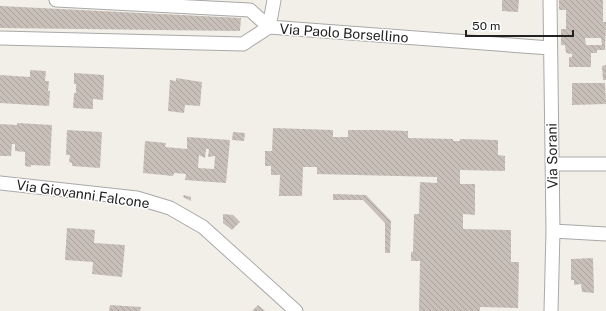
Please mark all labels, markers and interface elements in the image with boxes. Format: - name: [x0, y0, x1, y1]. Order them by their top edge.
- scale bar: [466, 12, 573, 38]
- text: 50 m: [472, 19, 500, 33]
- street label: Via Paolo Borsellino: [279, 21, 409, 45]
- street label: Via Sorani: [543, 123, 561, 189]
- street label: Via Giovanni Falcone: [15, 177, 151, 211]

